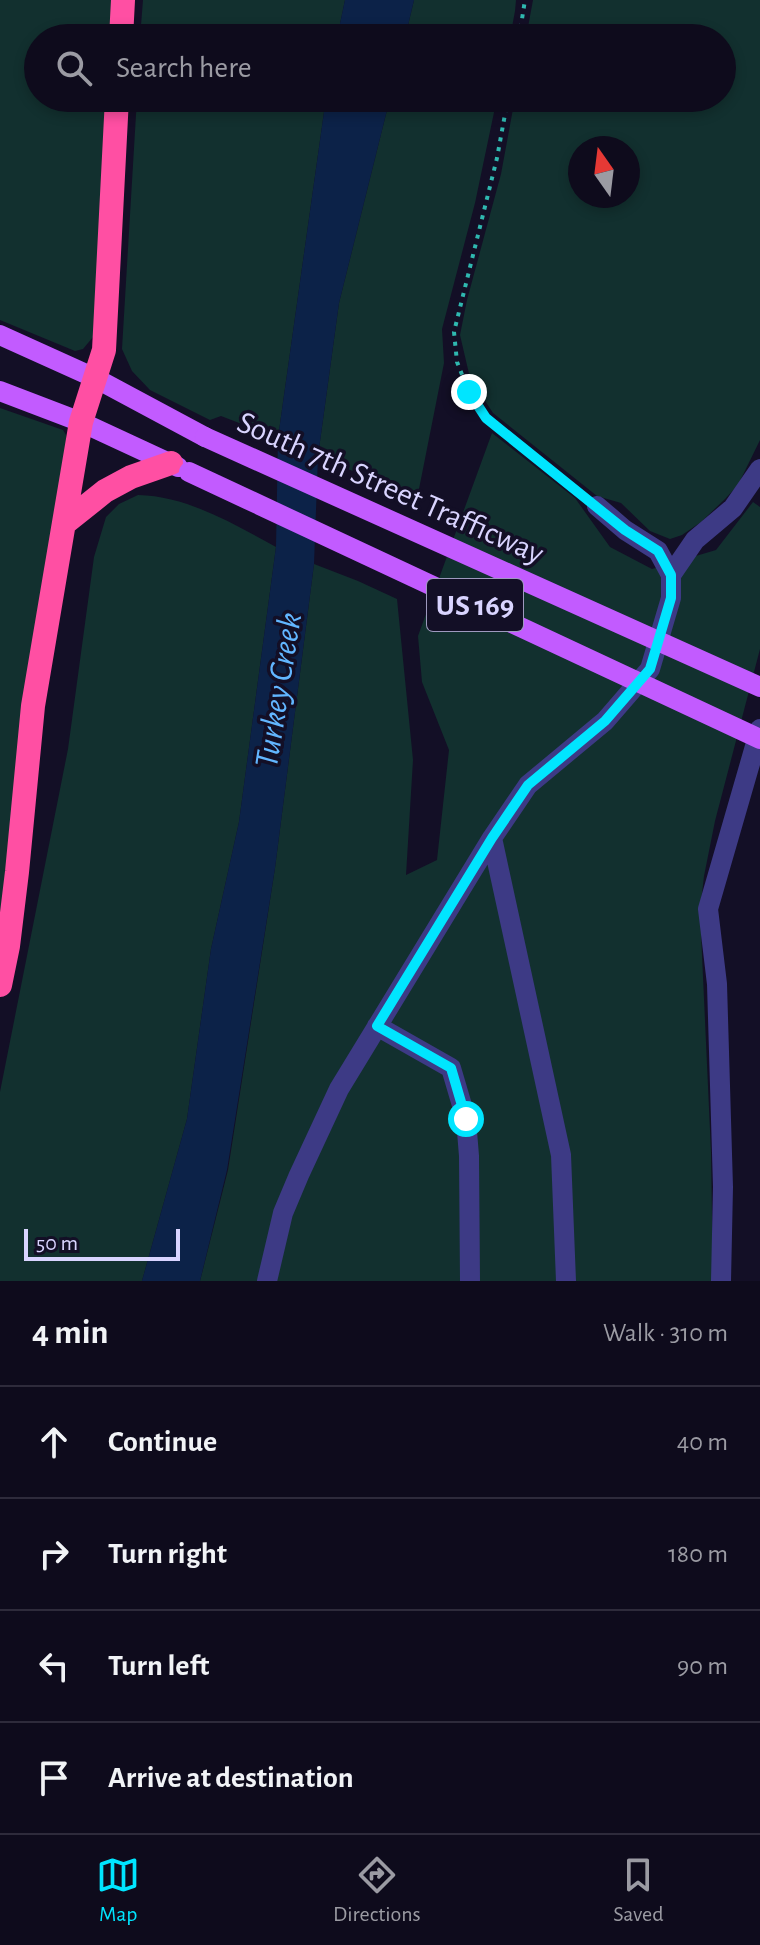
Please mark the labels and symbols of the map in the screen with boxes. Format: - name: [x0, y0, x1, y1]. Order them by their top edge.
- north arrow: [568, 136, 640, 208]
- route end: [451, 374, 487, 410]
- street label: South 7th Street Trafficway: [233, 406, 549, 570]
- road number: US 169: [427, 579, 523, 631]
- water label: Turkey Creek: [250, 610, 308, 770]
- route start: [448, 1101, 484, 1137]
- scale bar: [24, 1225, 180, 1261]

